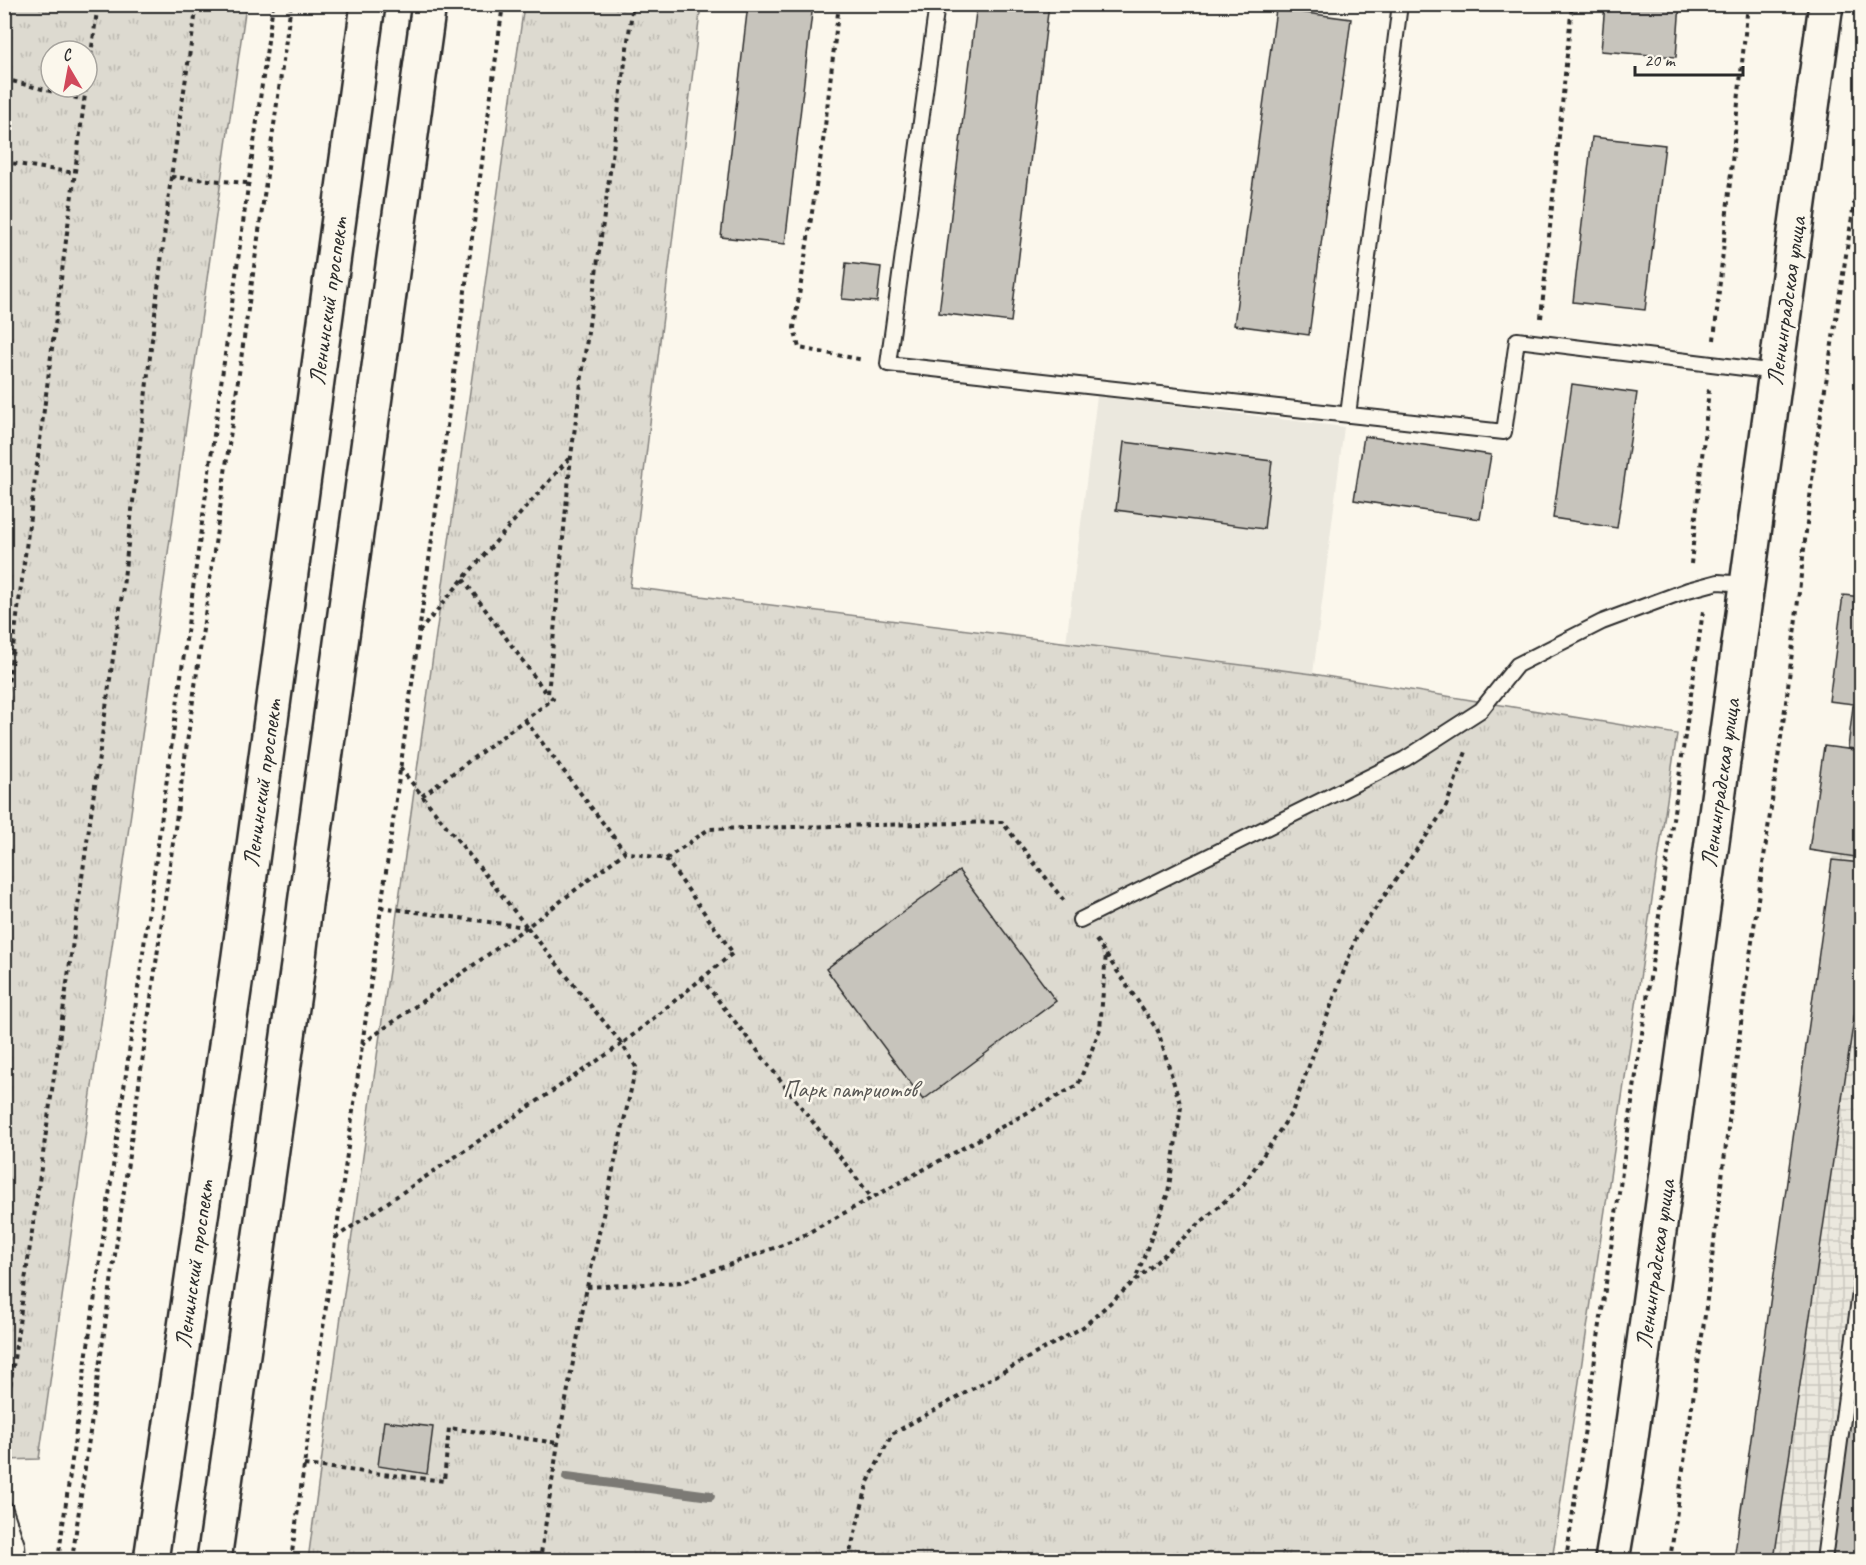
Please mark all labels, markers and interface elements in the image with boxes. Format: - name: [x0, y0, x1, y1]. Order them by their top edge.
- north arrow: [39, 39, 99, 99]
- scale bar: [1635, 39, 1743, 77]
- text: С: [61, 44, 74, 66]
- text: 20 m: [1644, 49, 1677, 71]
- street label: Ленинградская улица: [1759, 213, 1813, 387]
- street label: Ленинский проспект: [301, 215, 355, 387]
- street label: Ленинградская улица: [1693, 695, 1747, 869]
- street label: Ленинский проспект: [235, 697, 289, 869]
- park label: Парк патриотов: [783, 1074, 923, 1104]
- street label: Ленинградская улица: [1628, 1176, 1682, 1350]
- street label: Ленинский проспект: [167, 1178, 221, 1350]

